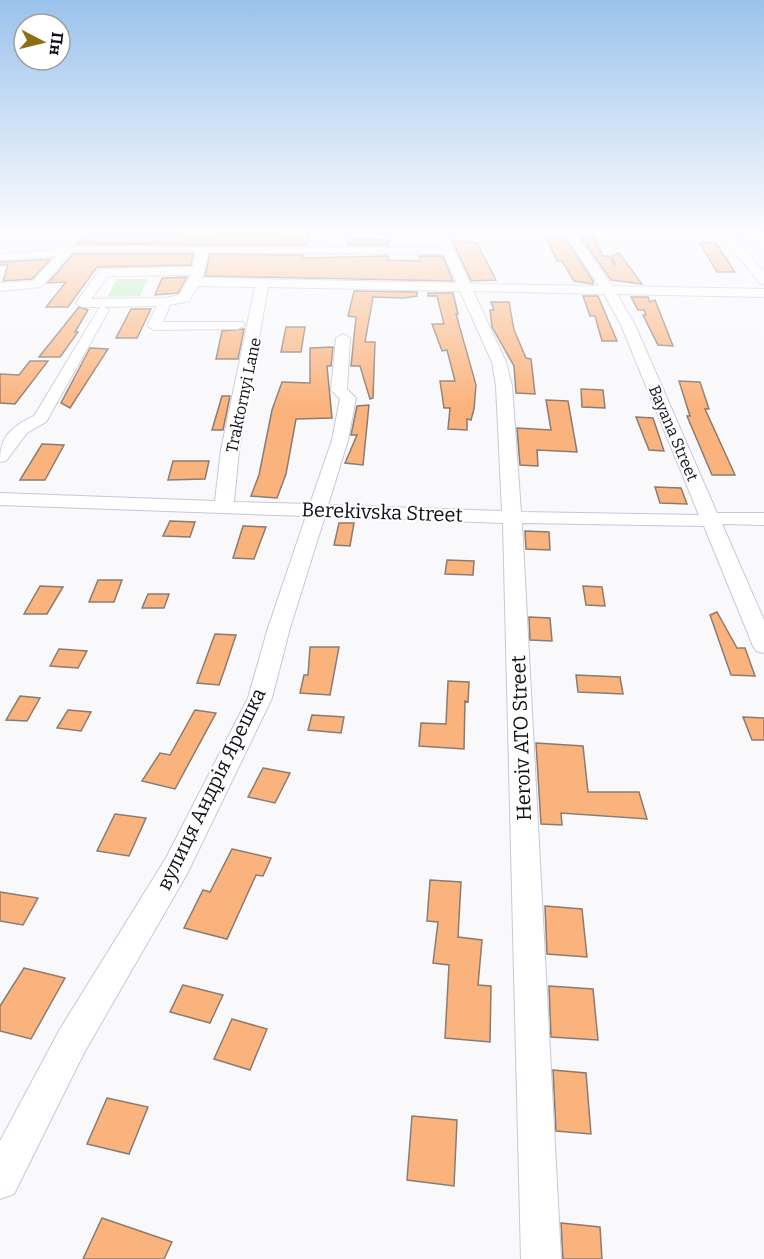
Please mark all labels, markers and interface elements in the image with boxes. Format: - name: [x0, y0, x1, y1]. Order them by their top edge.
- north arrow: [12, 12, 72, 72]
- text: Пн: [46, 31, 67, 57]
- street label: Traktornyi Lane: [222, 336, 265, 454]
- street label: Bayana Street: [645, 382, 702, 484]
- street label: Berekivska Street: [301, 497, 463, 527]
- street label: Heroiv ATO Street: [506, 655, 536, 821]
- street label: вулиця Андрія Ярешка: [152, 684, 270, 894]

